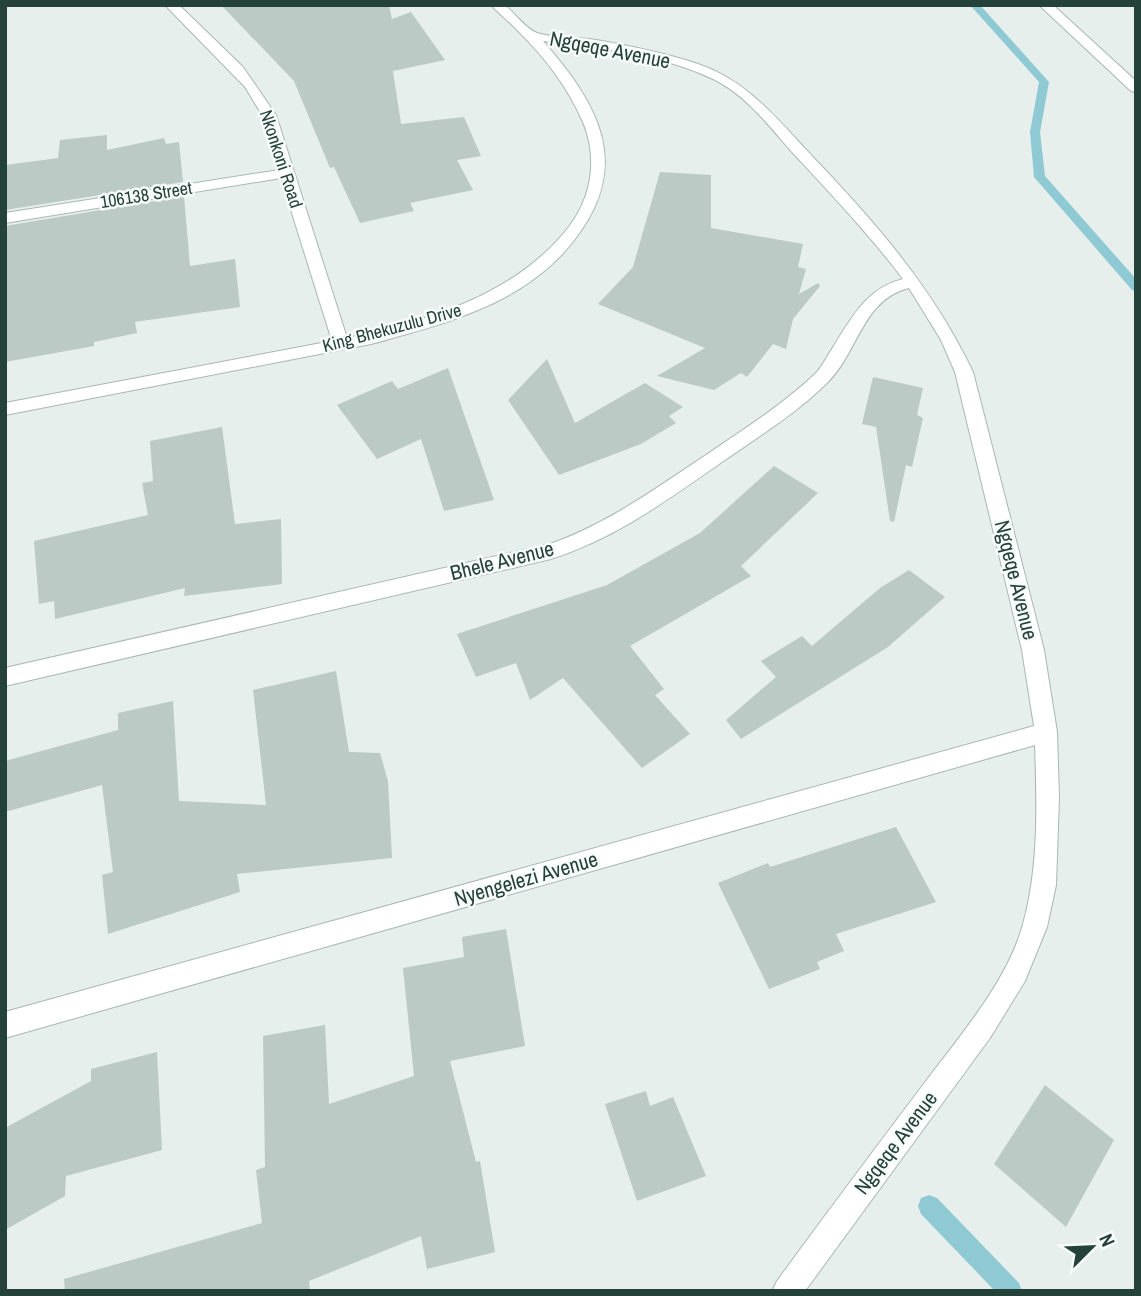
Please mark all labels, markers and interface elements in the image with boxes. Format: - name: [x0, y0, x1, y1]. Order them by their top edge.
- street label: Ngqeqe Avenue: [547, 24, 673, 75]
- street label: Nkonkoni Road: [254, 107, 309, 211]
- street label: 106138 Street: [98, 175, 194, 214]
- street label: King Bhekuzulu Drive: [320, 297, 464, 358]
- street label: Ngqeqe Avenue: [988, 517, 1045, 643]
- street label: Bhele Avenue: [447, 534, 557, 587]
- street label: Nyengelezi Avenue: [451, 844, 601, 913]
- street label: Ngqeqe Avenue: [847, 1085, 944, 1200]
- north arrow: [1057, 1212, 1127, 1282]
- text: N: [1093, 1230, 1122, 1251]

